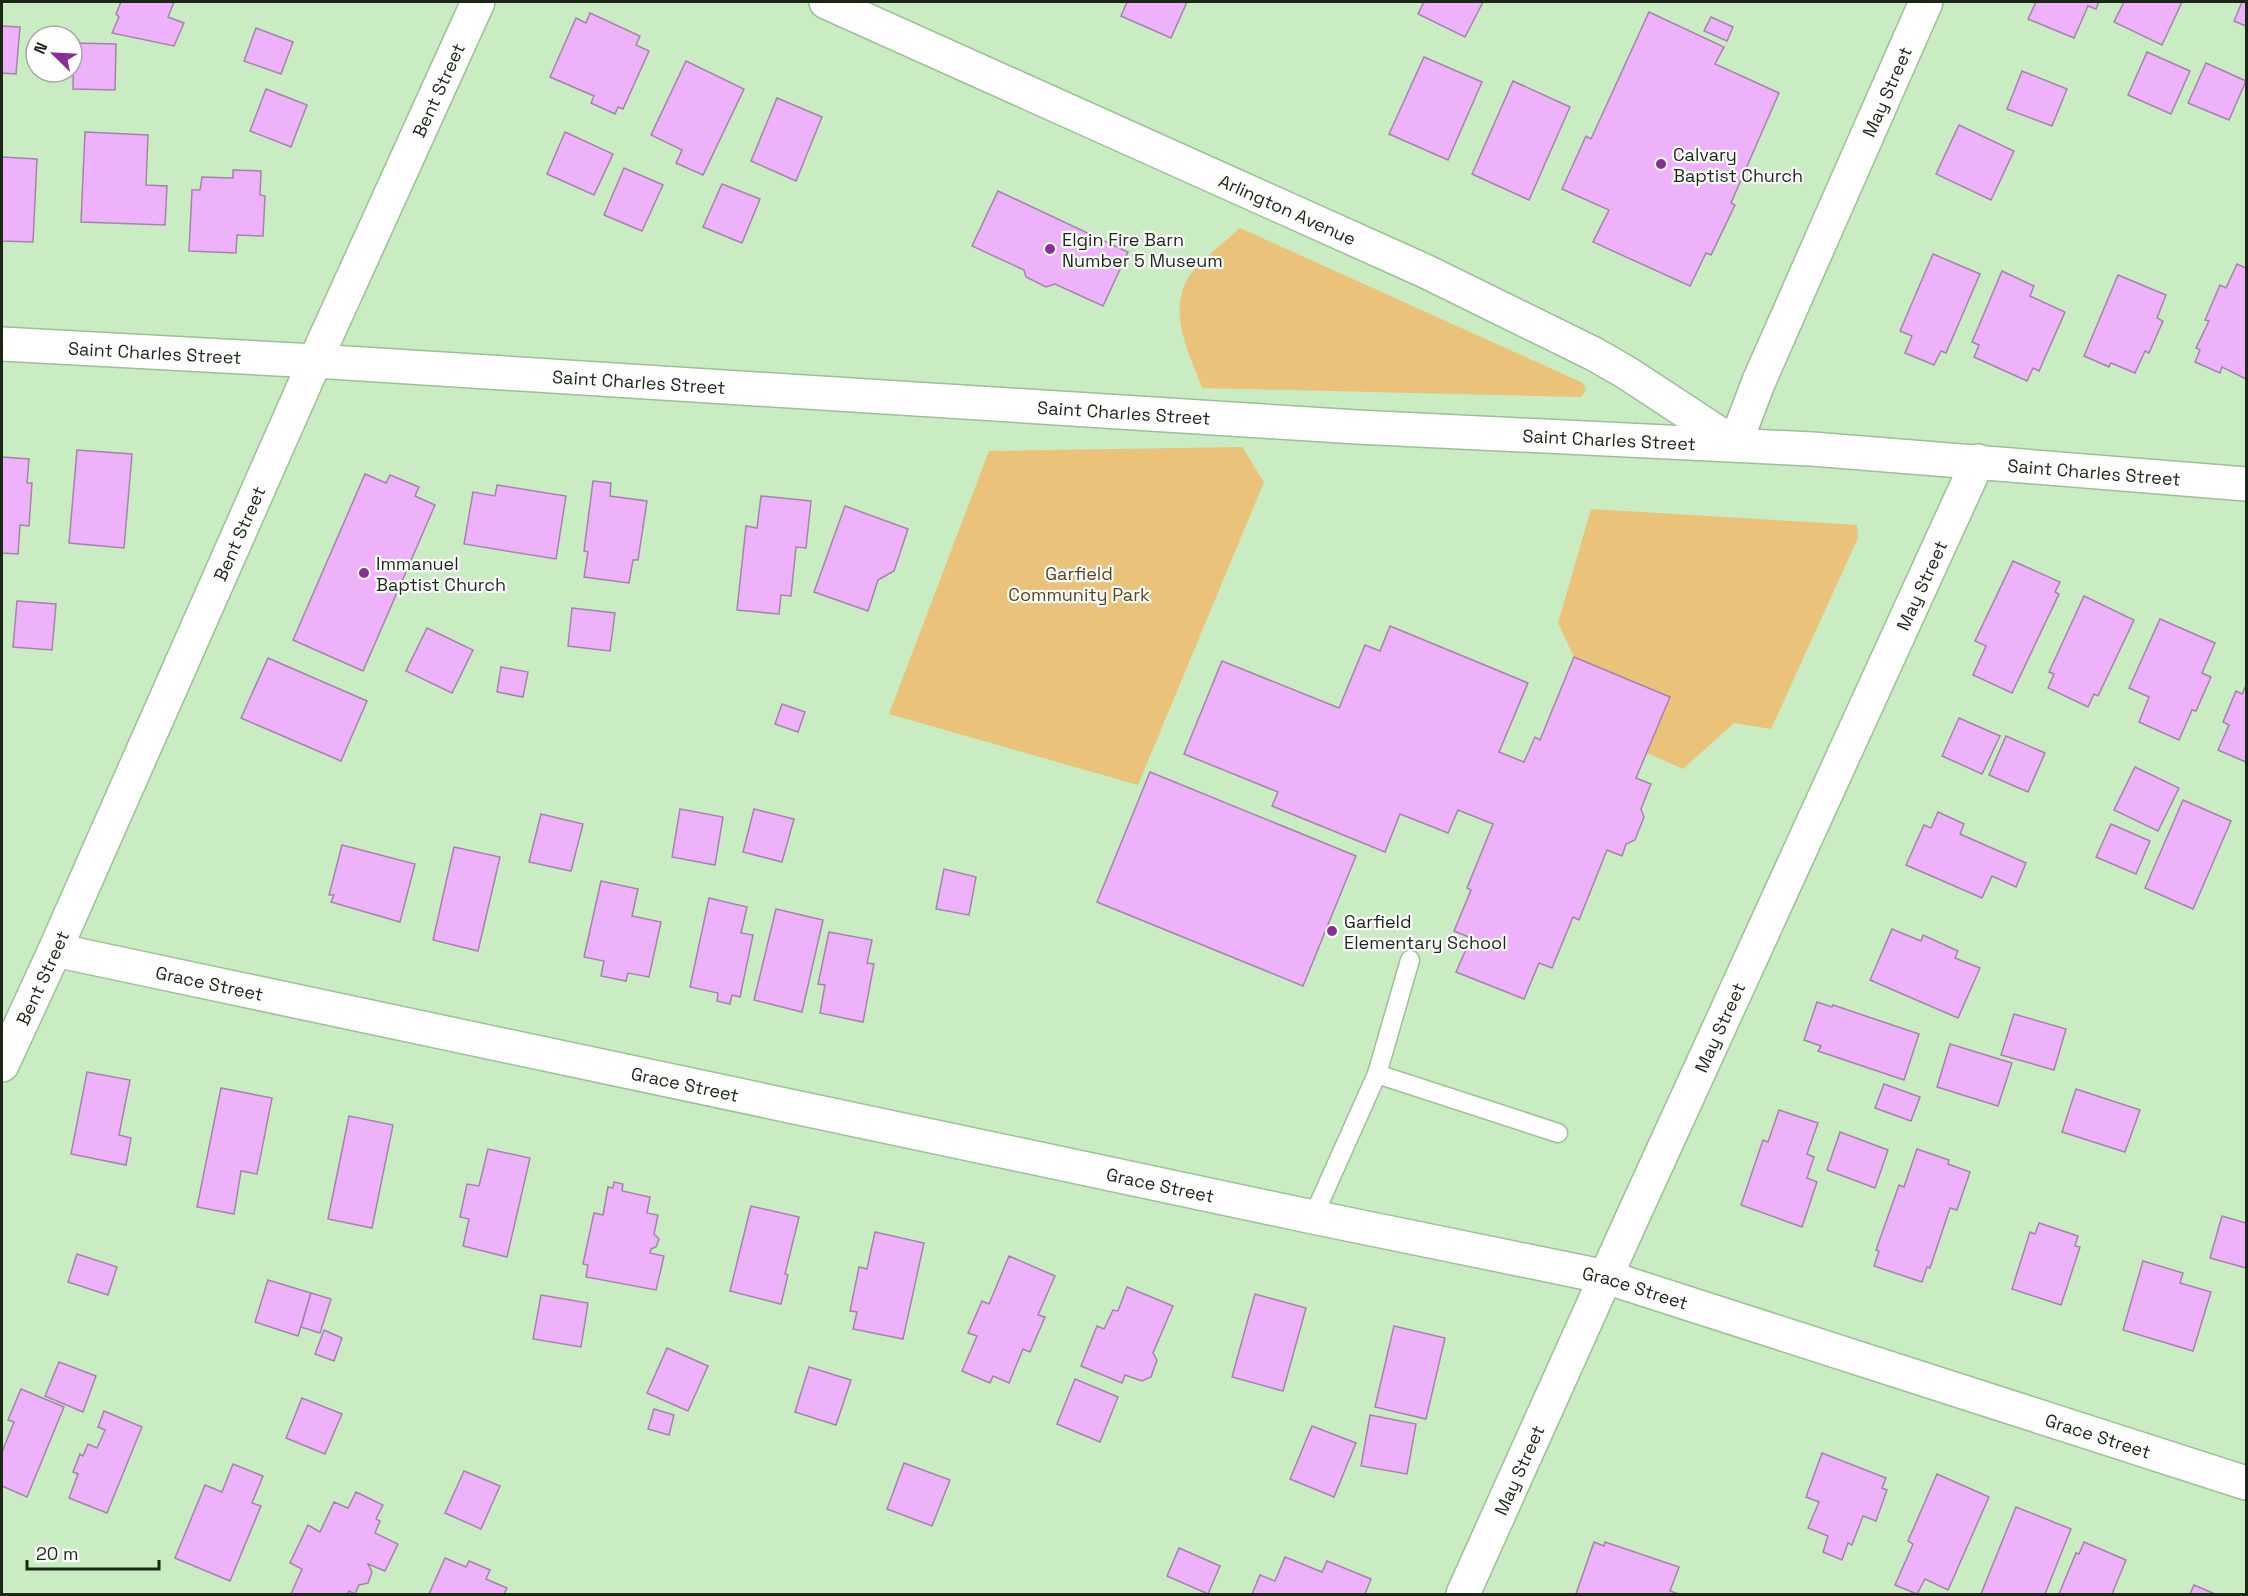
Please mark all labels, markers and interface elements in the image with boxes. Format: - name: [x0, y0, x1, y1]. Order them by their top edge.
- north arrow: [24, 24, 84, 84]
- text: N: [29, 39, 53, 57]
- street label: Bent Street: [407, 39, 469, 141]
- street label: May Street: [1857, 43, 1917, 140]
- place label: Calvary Baptist Church: [1673, 143, 1803, 187]
- marker: Calvary Baptist Church: [1654, 157, 1668, 171]
- street label: Arlington Avenue: [1215, 169, 1360, 250]
- place label: Elgin Fire Barn Number 5 Museum: [1062, 228, 1223, 272]
- marker: Elgin Fire Barn Number 5 Museum: [1043, 242, 1057, 256]
- street label: Saint Charles Street: [67, 336, 242, 368]
- street label: Saint Charles Street: [552, 365, 726, 398]
- street label: Saint Charles Street: [1037, 395, 1211, 429]
- street label: Saint Charles Street: [1522, 424, 1696, 455]
- street label: Saint Charles Street: [2007, 453, 2181, 490]
- street label: Bent Street: [208, 482, 270, 584]
- street label: May Street: [1891, 537, 1952, 634]
- place label: Immanuel Baptist Church: [376, 552, 506, 596]
- park label: Garfield Community Park: [1008, 562, 1150, 606]
- marker: Immanuel Baptist Church: [357, 566, 371, 580]
- place label: Garfield Elementary School: [1344, 910, 1507, 954]
- marker: Garfield Elementary School: [1325, 924, 1339, 938]
- street label: Bent Street: [11, 927, 74, 1029]
- street label: Grace Street: [154, 960, 266, 1005]
- street label: May Street: [1689, 979, 1750, 1076]
- street label: Grace Street: [629, 1061, 741, 1106]
- street label: Grace Street: [1104, 1162, 1216, 1207]
- street label: Grace Street: [1580, 1261, 1691, 1314]
- street label: Grace Street: [2042, 1408, 2154, 1463]
- street label: May Street: [1489, 1421, 1549, 1519]
- scale bar: [27, 1533, 159, 1571]
- text: 20 m: [36, 1542, 79, 1565]

